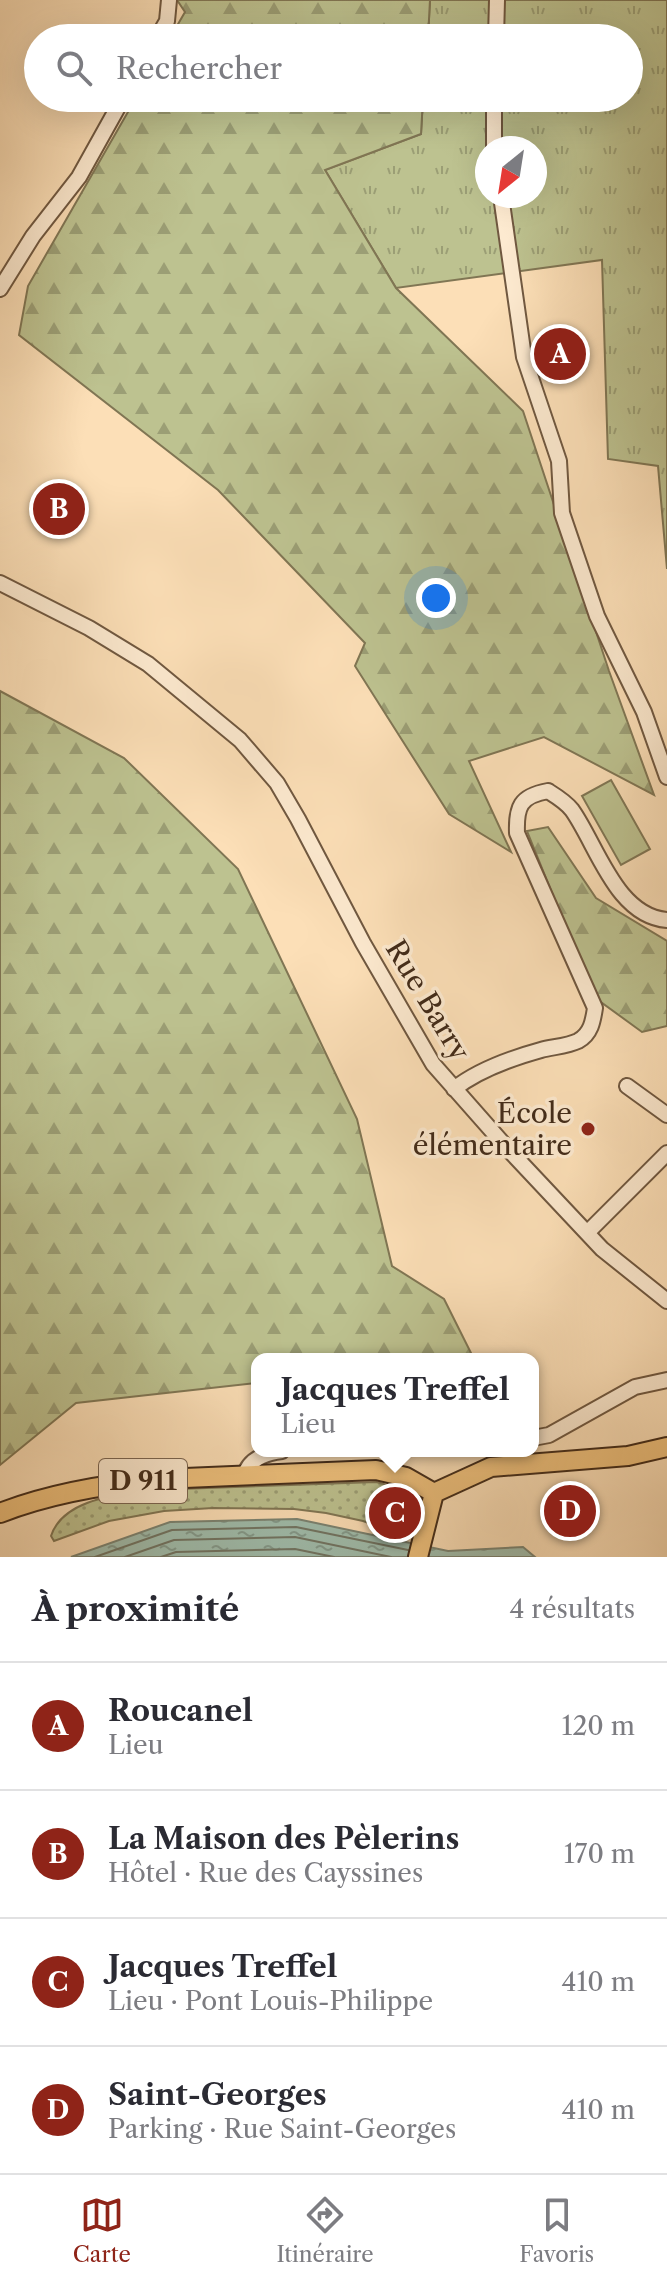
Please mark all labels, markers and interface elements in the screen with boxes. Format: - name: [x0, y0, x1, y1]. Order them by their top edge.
- search box: [24, 24, 643, 112]
- icon: search: [52, 46, 96, 90]
- text: Rechercher: [116, 50, 282, 87]
- north arrow: [475, 136, 547, 208]
- pin: A: [534, 324, 586, 384]
- pin: B: [33, 479, 85, 539]
- your location: [416, 578, 456, 618]
- street label: Rue Barry: [379, 934, 477, 1067]
- place label: École élémentaire: [413, 1096, 572, 1162]
- marker: École élémentaire: [579, 1120, 597, 1138]
- popup: [251, 1353, 539, 1457]
- text: Jacques Treffel: [280, 1371, 510, 1408]
- text: Lieu: [280, 1408, 336, 1440]
- road number: D 911: [99, 1459, 187, 1503]
- pin: D: [544, 1481, 596, 1541]
- pin: C: [369, 1483, 421, 1543]
- text: À proximité: [32, 1588, 239, 1630]
- text: 4 résultats: [509, 1593, 635, 1625]
- text: Roucanel: [108, 1692, 253, 1729]
- text: A: [48, 1710, 68, 1742]
- text: 120 m: [561, 1710, 635, 1742]
- text: Lieu: [108, 1729, 164, 1761]
- text: La Maison des Pèlerins: [108, 1820, 459, 1857]
- text: B: [48, 1838, 68, 1870]
- text: 170 m: [564, 1838, 635, 1870]
- text: Hôtel · Rue des Cayssines: [108, 1857, 423, 1889]
- text: Jacques Treffel: [108, 1948, 337, 1985]
- text: C: [48, 1966, 68, 1998]
- text: 410 m: [561, 1966, 635, 1998]
- text: Lieu · Pont Louis-Philippe: [108, 1985, 433, 2017]
- text: Saint-Georges: [108, 2076, 327, 2113]
- text: D: [47, 2094, 69, 2126]
- text: 410 m: [561, 2094, 635, 2126]
- text: Parking · Rue Saint-Georges: [108, 2113, 456, 2145]
- tab: Carte: [73, 2193, 131, 2268]
- tab: Itinéraire: [276, 2193, 374, 2268]
- tab: Favoris: [519, 2193, 594, 2268]

